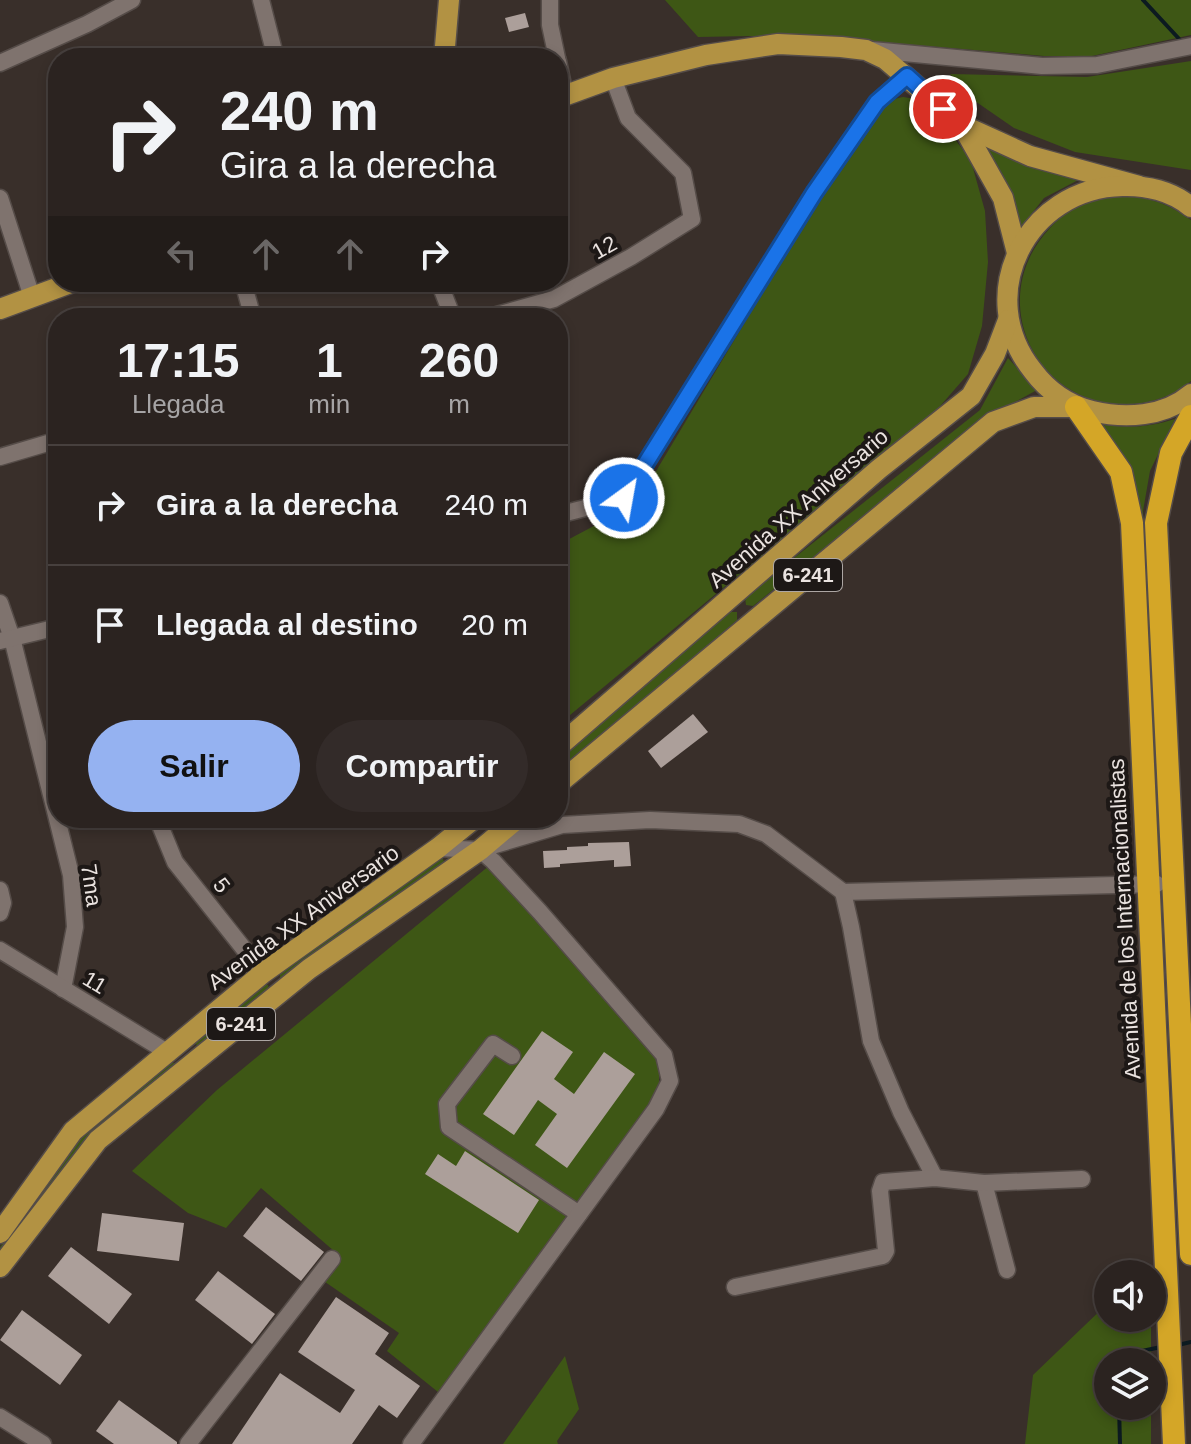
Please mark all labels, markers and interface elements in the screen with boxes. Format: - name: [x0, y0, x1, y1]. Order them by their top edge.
- pin: [909, 75, 977, 143]
- text: 240 m: [220, 79, 379, 142]
- icon: right: [88, 80, 192, 184]
- icon: arrive: [921, 87, 965, 131]
- text: Gira a la derecha: [220, 145, 496, 186]
- street label: 12: [587, 231, 621, 264]
- icon: left: [160, 232, 204, 276]
- icon: ahead: [244, 232, 288, 276]
- icon: ahead: [328, 232, 372, 276]
- icon: right: [412, 232, 456, 276]
- text: 17:15: [117, 334, 240, 387]
- text: 1: [316, 334, 343, 387]
- text: 260: [419, 334, 499, 387]
- text: Llegada: [132, 389, 224, 419]
- text: min: [308, 389, 350, 419]
- text: m: [448, 389, 470, 419]
- street label: Avenida XX Aniversario: [704, 424, 893, 593]
- position arrow: [582, 456, 666, 540]
- icon: right: [88, 483, 132, 527]
- text: Gira a la derecha: [156, 488, 398, 521]
- text: 240 m: [445, 488, 528, 521]
- road number: 6-241: [774, 559, 842, 591]
- icon: arrive: [88, 603, 132, 647]
- text: Llegada al destino: [156, 608, 418, 641]
- text: 20 m: [461, 608, 528, 641]
- button: Salir: [88, 720, 300, 812]
- button: Compartir: [316, 720, 528, 812]
- street label: Avenida de los Internacionalistas: [1104, 758, 1145, 1080]
- street label: Avenida XX Aniversario: [203, 840, 403, 995]
- street label: 7ma: [76, 862, 107, 909]
- street label: 5: [208, 873, 235, 898]
- street label: 11: [79, 966, 111, 999]
- road number: 6-241: [207, 1008, 275, 1040]
- map controls: [1094, 1260, 1166, 1420]
- button: sound: [1094, 1260, 1166, 1332]
- button: layers: [1094, 1348, 1166, 1420]

